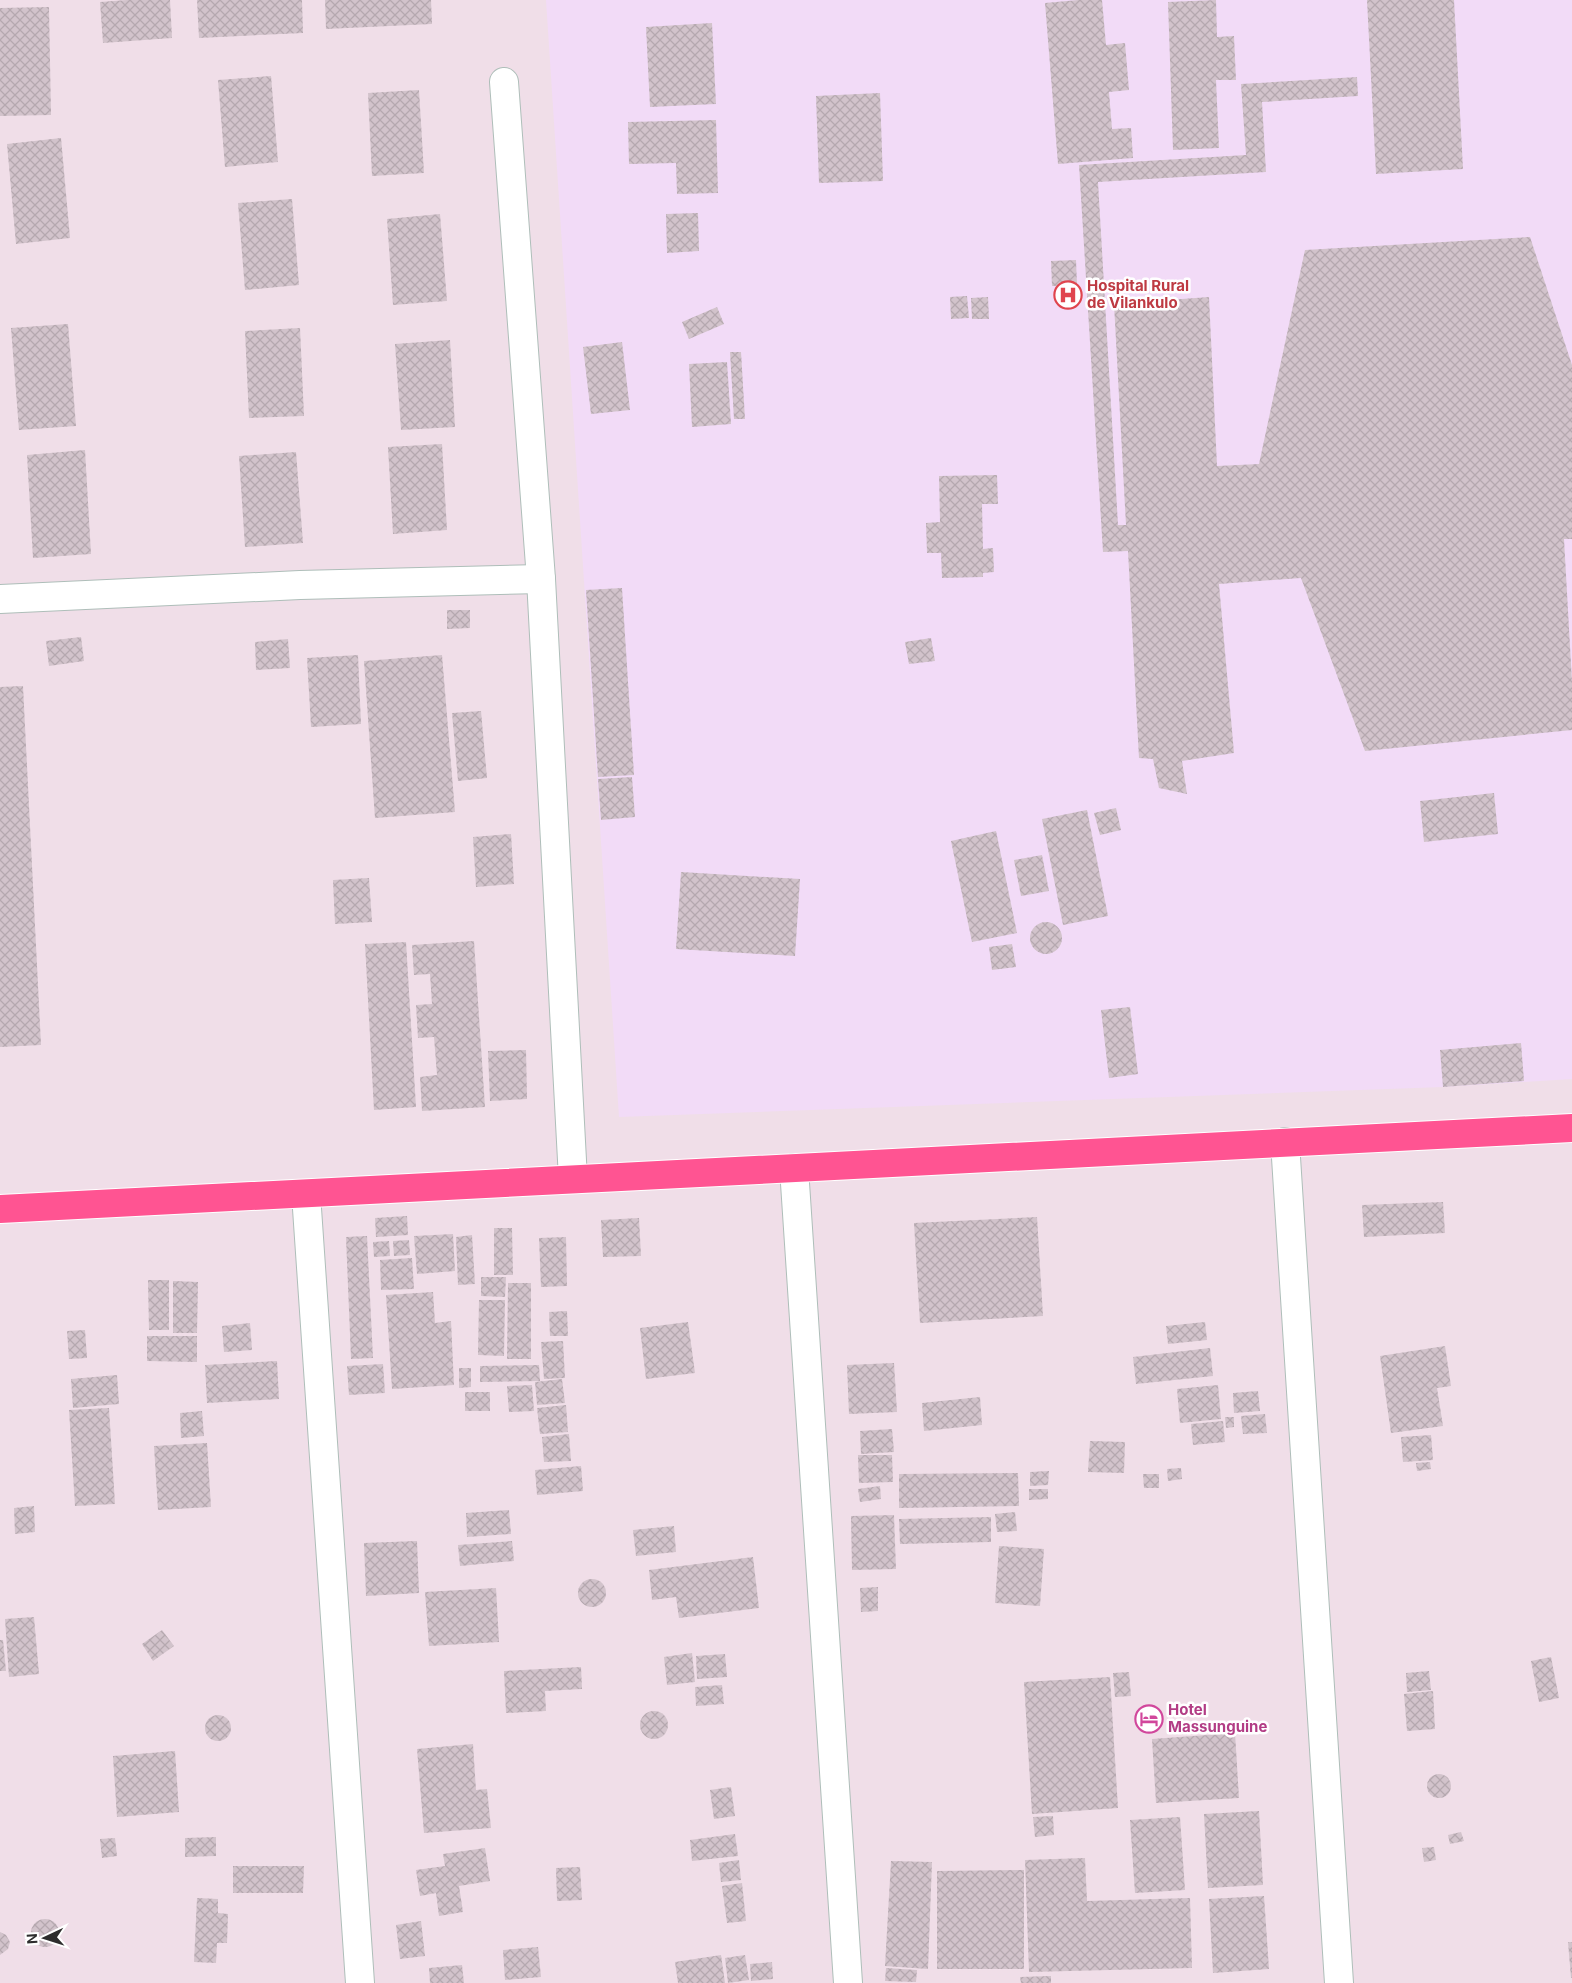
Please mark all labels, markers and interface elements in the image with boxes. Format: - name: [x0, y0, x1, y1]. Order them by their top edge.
- place label: Hospital Rural de Vilankulo: [1087, 276, 1189, 312]
- hospital icon: Hospital Rural de Vilankulo: [1053, 280, 1083, 310]
- place label: Hotel Massunguine: [1168, 1700, 1267, 1736]
- hotel icon: Hotel Massunguine: [1134, 1704, 1164, 1734]
- north arrow: [20, 1913, 70, 1963]
- text: N: [23, 1933, 40, 1945]

